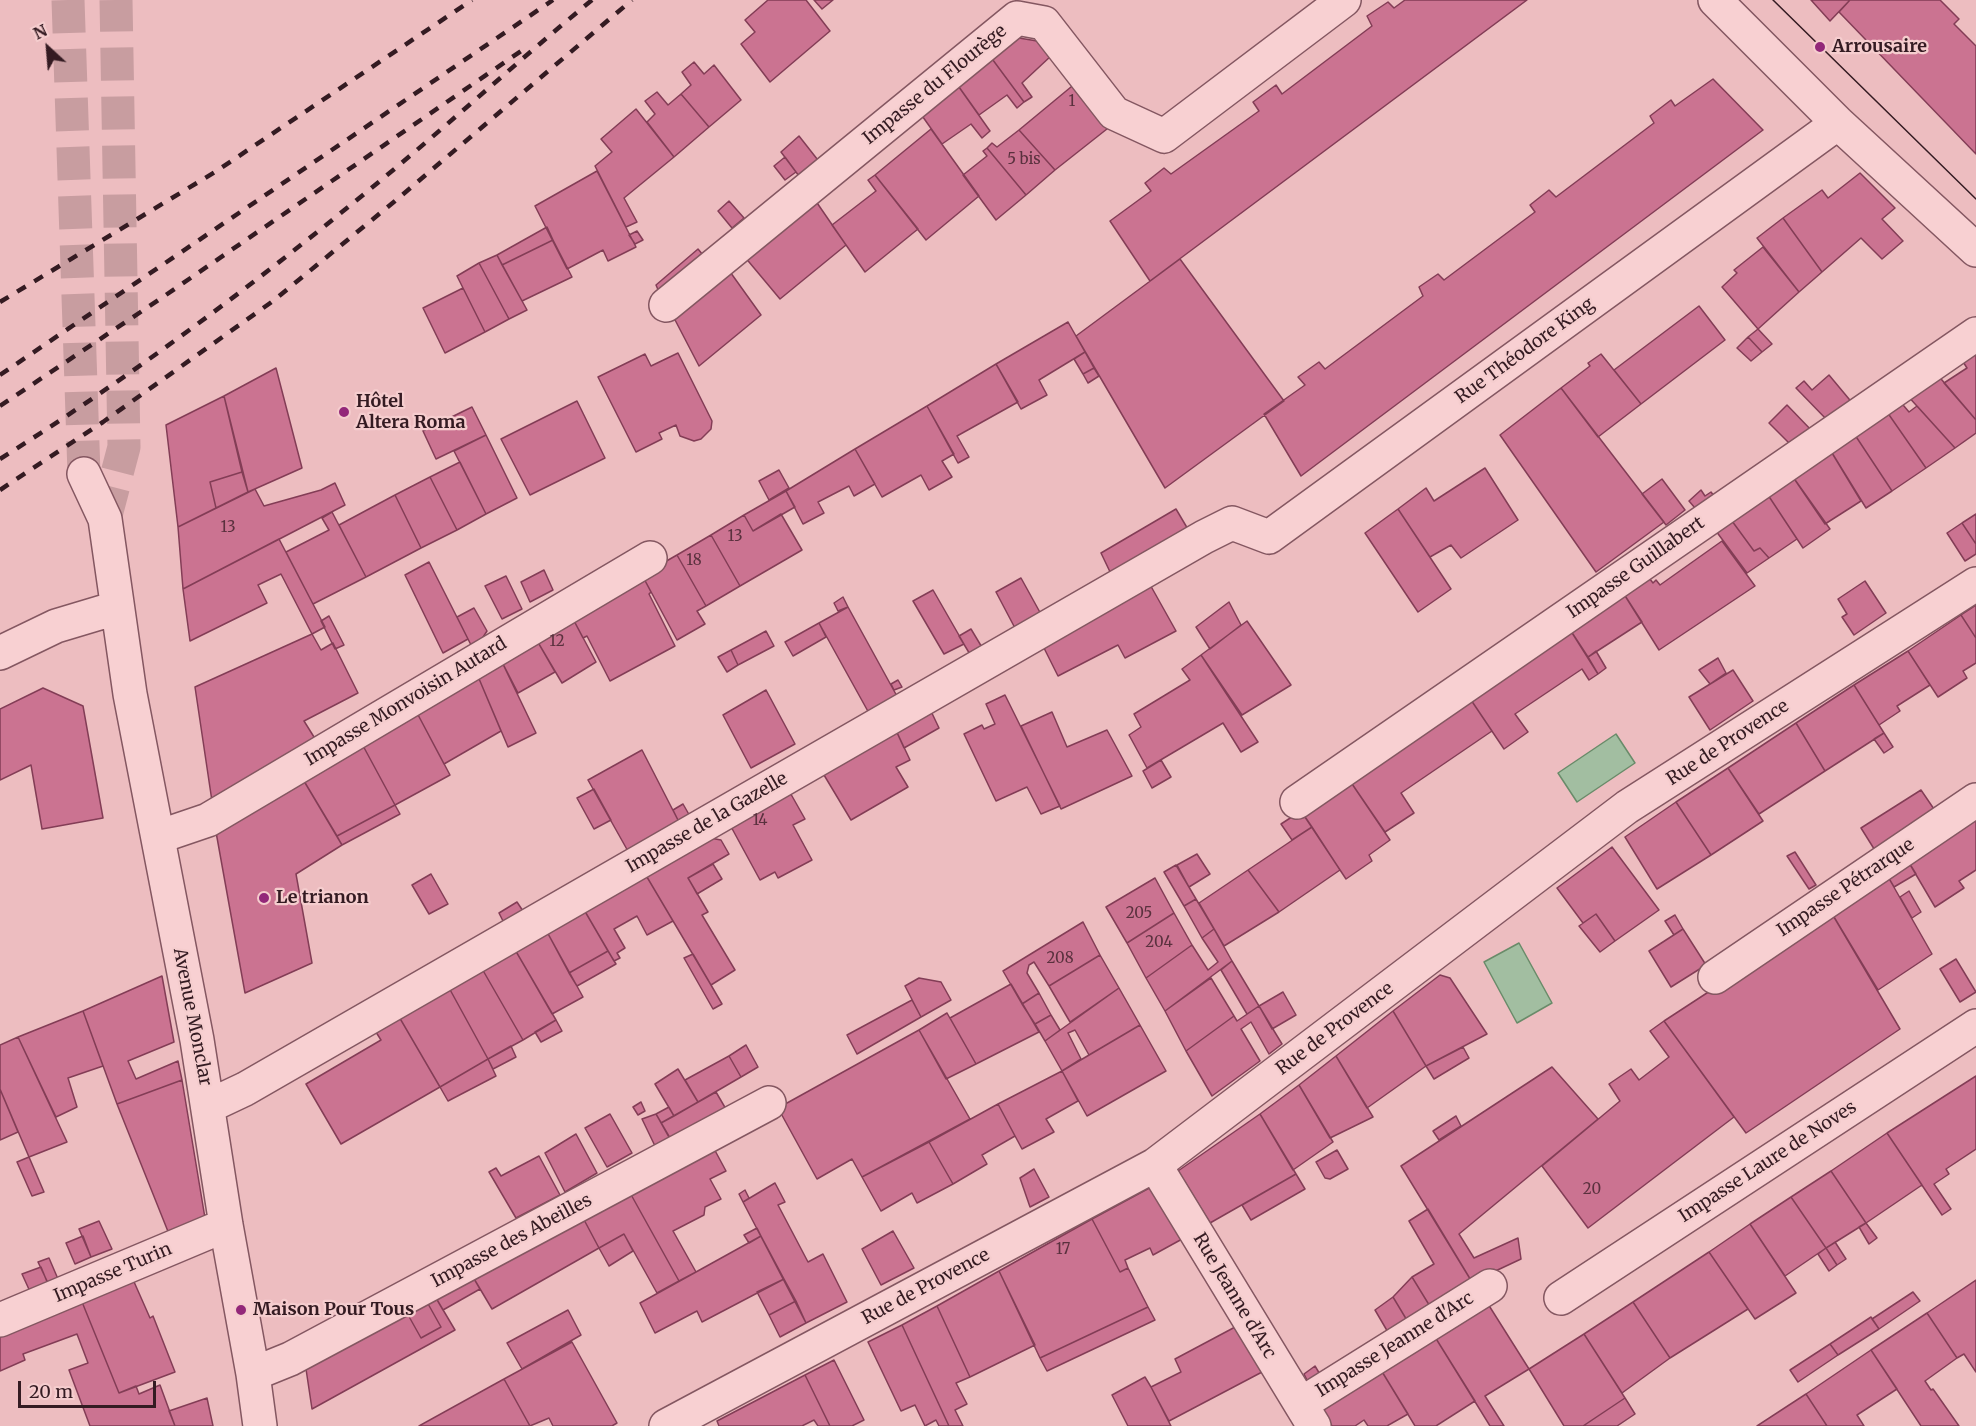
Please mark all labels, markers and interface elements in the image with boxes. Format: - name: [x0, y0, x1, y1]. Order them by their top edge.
- north arrow: [18, 18, 78, 78]
- text: N: [30, 20, 50, 44]
- street label: Impasse du Flourège: [859, 21, 1011, 149]
- place label: Arrousaire: [1832, 36, 1927, 58]
- marker: Arrousaire: [1813, 40, 1827, 54]
- house number: 1: [1069, 93, 1075, 111]
- house number: 5 bis: [1007, 151, 1041, 169]
- street label: Rue Théodore King: [1451, 293, 1599, 409]
- place label: Hôtel Altera Roma: [356, 391, 465, 434]
- marker: Hôtel Altera Roma: [337, 405, 351, 419]
- street label: Impasse Guillabert: [1563, 512, 1709, 624]
- house number: 13: [221, 519, 235, 537]
- house number: 13: [728, 528, 742, 546]
- house number: 18: [686, 552, 702, 570]
- street label: Impasse Monvoisin Autard: [301, 633, 511, 771]
- house number: 12: [549, 633, 565, 651]
- street label: Rue de Provence: [1663, 696, 1793, 790]
- street label: Impasse de la Gazelle: [622, 768, 792, 878]
- house number: 14: [752, 812, 768, 830]
- street label: Impasse Pétrarque: [1773, 834, 1919, 942]
- place label: Le trianon: [276, 887, 369, 909]
- marker: Le trianon: [257, 891, 271, 905]
- house number: 205: [1126, 905, 1152, 923]
- house number: 204: [1145, 934, 1173, 952]
- street label: Avenue Monclar: [168, 946, 216, 1088]
- house number: 208: [1046, 950, 1074, 968]
- street label: Rue de Provence: [1272, 978, 1398, 1080]
- street label: Impasse Laure de Noves: [1675, 1096, 1861, 1228]
- house number: 20: [1583, 1181, 1601, 1199]
- street label: Impasse des Abeilles: [428, 1190, 596, 1292]
- street label: Rue Jeanne d'Arc: [1188, 1229, 1280, 1363]
- street label: Impasse Turin: [51, 1238, 175, 1308]
- house number: 17: [1056, 1241, 1070, 1259]
- street label: Rue de Provence: [859, 1244, 993, 1330]
- street label: Impasse Jeanne d'Arc: [1312, 1288, 1478, 1402]
- place label: Maison Pour Tous: [253, 1299, 414, 1321]
- marker: Maison Pour Tous: [234, 1303, 248, 1317]
- scale bar: [21, 1369, 159, 1407]
- text: 20 m: [29, 1380, 73, 1403]

